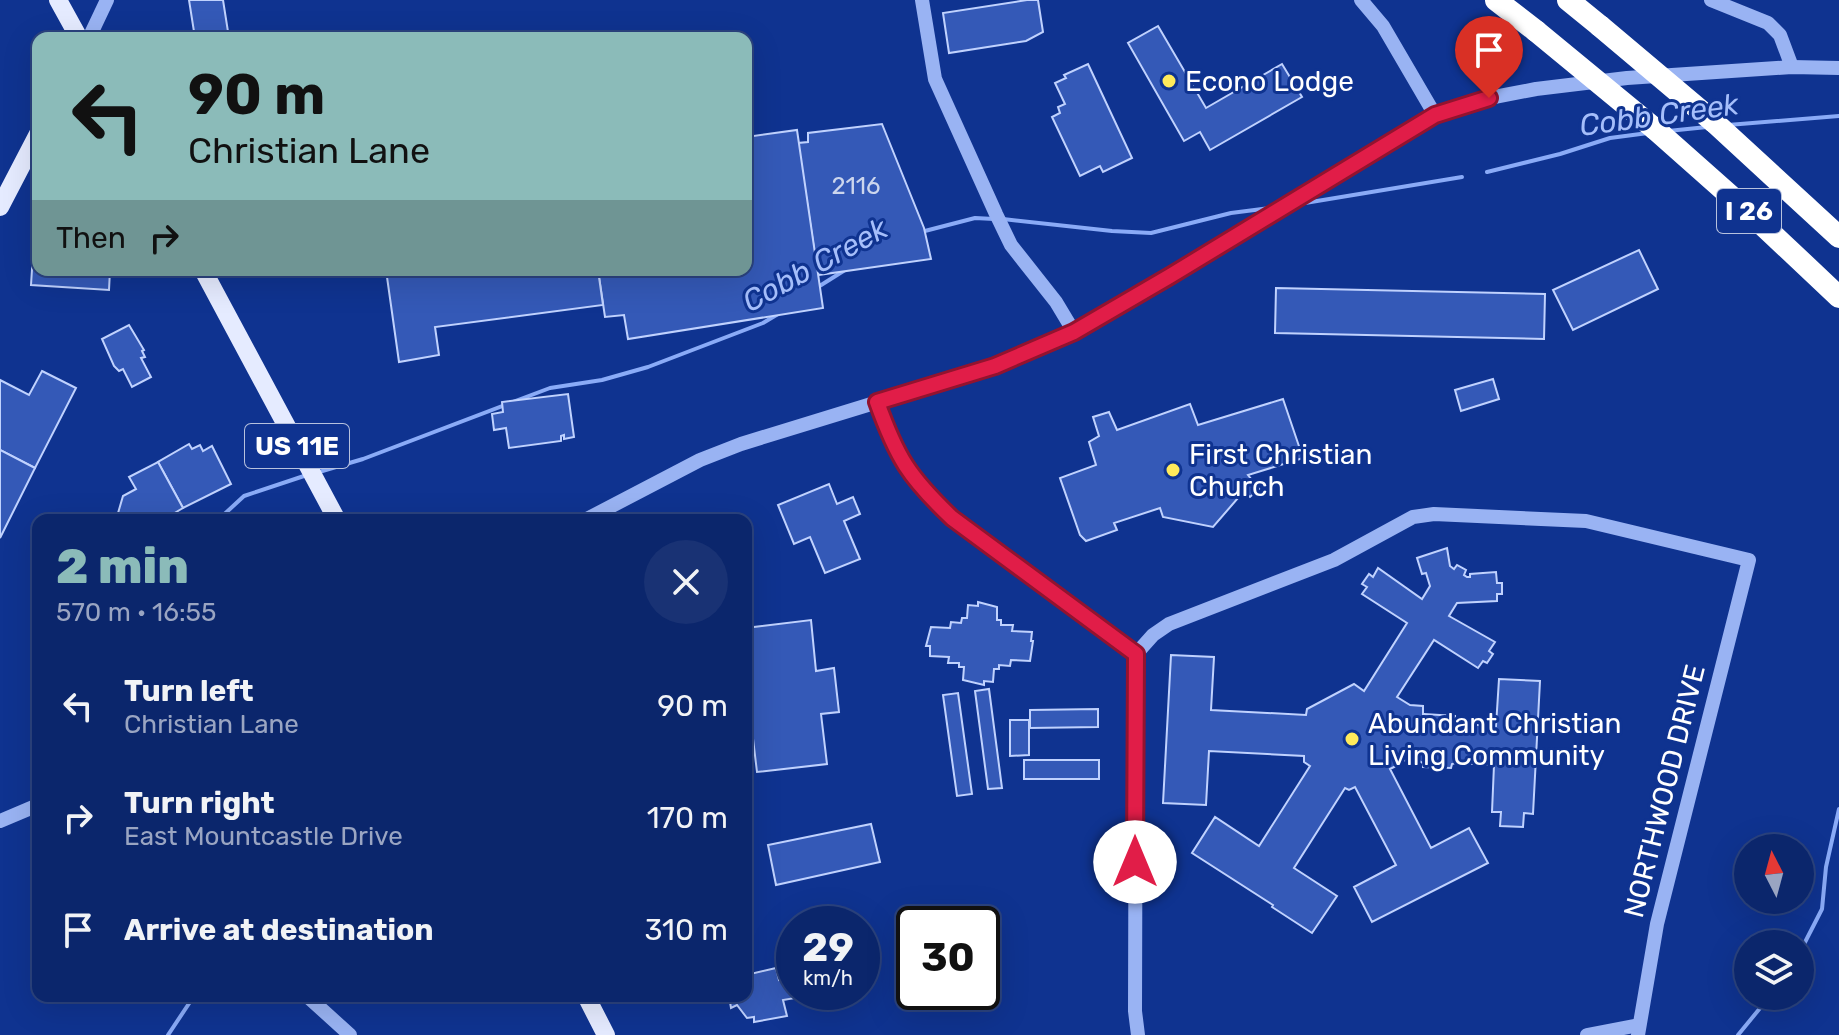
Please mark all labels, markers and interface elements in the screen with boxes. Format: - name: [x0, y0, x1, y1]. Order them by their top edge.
- pin: [1455, 16, 1523, 98]
- icon: arrive: [1467, 28, 1511, 72]
- text: 90 m: [188, 62, 325, 128]
- icon: left: [56, 64, 160, 168]
- place label: Econo Lodge: [1185, 65, 1354, 98]
- marker: Econo Lodge: [1160, 72, 1178, 90]
- water label: Cobb Creek: [1577, 86, 1741, 144]
- text: Christian Lane: [188, 129, 430, 172]
- house number: 2116: [831, 172, 881, 200]
- road number: I 26: [1717, 189, 1781, 233]
- water label: Cobb Creek: [736, 210, 894, 320]
- icon: right: [142, 216, 186, 260]
- text: Then: [56, 220, 126, 256]
- road number: US 11E: [245, 424, 349, 468]
- place label: First Christian Church: [1189, 438, 1372, 503]
- marker: First Christian Church: [1164, 461, 1182, 479]
- text: 2 min: [56, 538, 189, 595]
- button: close: [644, 540, 728, 624]
- text: 570 m · 16:55: [56, 597, 216, 628]
- street label: NORTHWOOD DRIVE: [1617, 661, 1712, 921]
- text: Turn left: [124, 673, 254, 709]
- icon: left: [56, 684, 100, 728]
- text: 90 m: [657, 688, 728, 724]
- place label: Abundant Christian Living Community: [1368, 707, 1621, 772]
- text: Christian Lane: [124, 709, 299, 740]
- marker: Abundant Christian Living Community: [1343, 730, 1361, 748]
- text: Turn right: [124, 785, 275, 821]
- icon: right: [56, 796, 100, 840]
- text: 170 m: [647, 800, 728, 836]
- position arrow: [1093, 820, 1177, 904]
- text: East Mountcastle Drive: [124, 821, 403, 852]
- north arrow: [1734, 834, 1814, 914]
- map controls: [1734, 834, 1814, 1010]
- speed limit sign: 30: [896, 906, 1000, 1010]
- icon: arrive: [56, 908, 100, 952]
- text: Arrive at destination: [124, 912, 434, 948]
- text: 310 m: [645, 912, 728, 948]
- text: 29: [802, 924, 854, 971]
- button: layers: [1734, 930, 1814, 1010]
- text: km/h: [803, 966, 853, 990]

